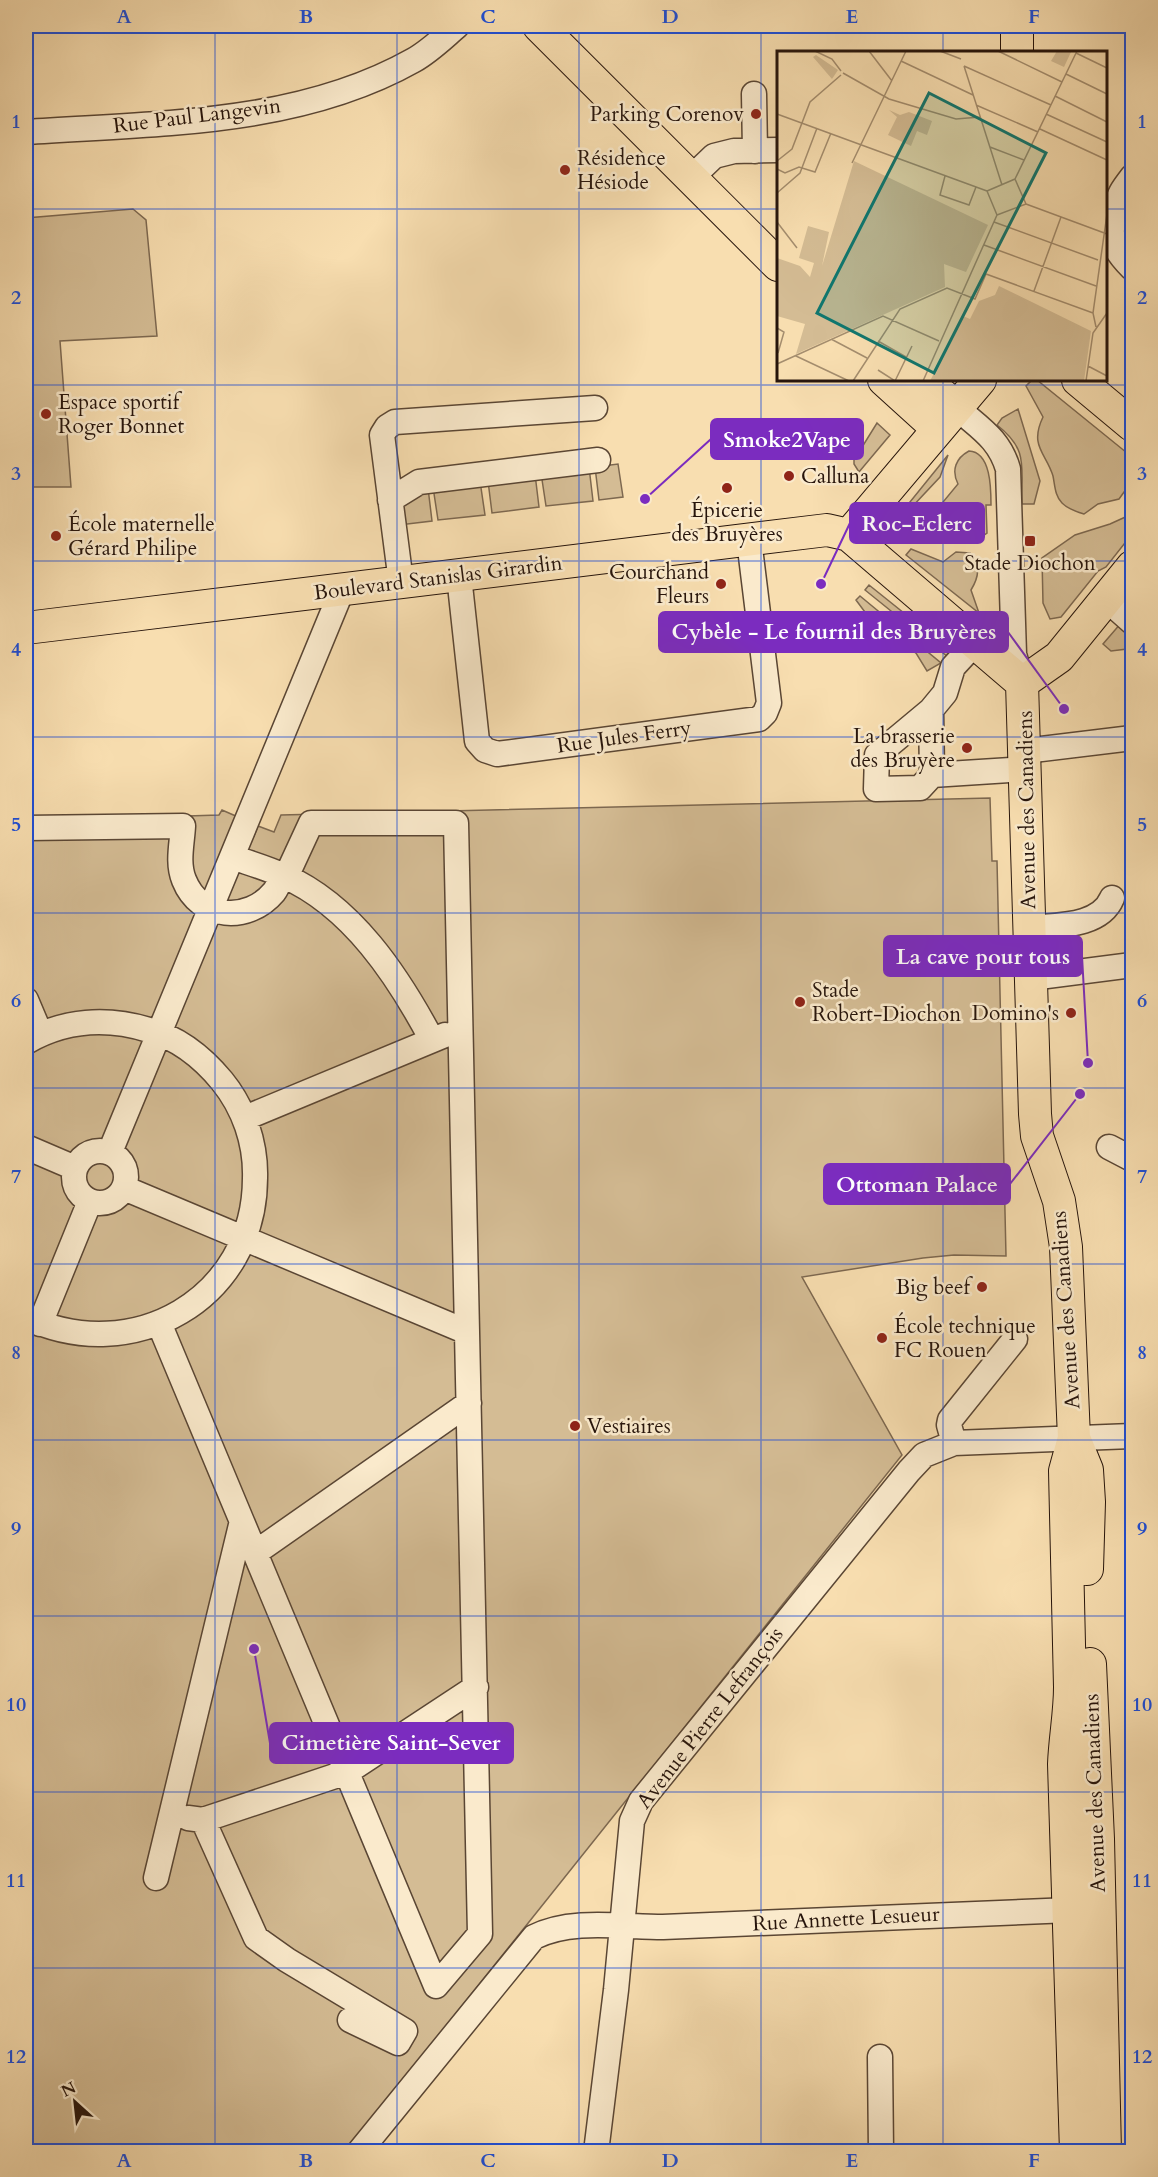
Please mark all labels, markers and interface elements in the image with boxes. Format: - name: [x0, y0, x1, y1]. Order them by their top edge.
- text: A: [116, 3, 132, 30]
- text: B: [299, 3, 313, 30]
- text: C: [480, 3, 496, 30]
- text: D: [661, 3, 679, 30]
- text: E: [846, 3, 858, 30]
- text: F: [1028, 3, 1040, 30]
- inset map: [777, 51, 1107, 381]
- street label: Rue Paul Langevin: [111, 91, 283, 141]
- place label: Parking Corenov: [590, 100, 744, 129]
- marker: Parking Corenov: [749, 107, 763, 121]
- text: 1: [11, 108, 21, 135]
- text: 1: [1137, 108, 1147, 135]
- place label: Résidence Hésiode: [577, 144, 666, 197]
- marker: Résidence Hésiode: [558, 163, 572, 177]
- text: 2: [11, 284, 21, 311]
- text: 2: [1137, 284, 1147, 311]
- place label: Espace sportif Roger Bonnet: [58, 388, 185, 441]
- marker: Espace sportif Roger Bonnet: [39, 407, 53, 421]
- callout: Smoke2Vape: [711, 419, 863, 459]
- text: Smoke2Vape: [723, 425, 851, 455]
- text: 3: [11, 460, 21, 487]
- text: 3: [1137, 460, 1147, 487]
- place label: Calluna: [801, 462, 869, 491]
- marker: Calluna: [782, 469, 796, 483]
- marker: Épicerie des Bruyères: [720, 481, 734, 495]
- place label: Épicerie des Bruyères: [671, 496, 783, 549]
- callout: Roc-Eclerc: [850, 503, 984, 543]
- text: Roc-Eclerc: [862, 509, 972, 539]
- place label: École maternelle Gérard Philipe: [68, 510, 215, 563]
- marker: École maternelle Gérard Philipe: [49, 529, 63, 543]
- marker: Stade Diochon: [1023, 534, 1037, 548]
- street label: Boulevard Stanislas Girardin: [312, 548, 564, 608]
- place label: Stade Diochon: [964, 549, 1096, 578]
- place label: Courchand Fleurs: [609, 558, 709, 611]
- marker: Courchand Fleurs: [714, 577, 728, 591]
- callout: Cybèle - Le fournil des Bruyères: [659, 612, 1008, 652]
- text: Cybèle - Le fournil des Bruyères: [672, 617, 996, 647]
- text: 4: [11, 636, 21, 663]
- text: 4: [1137, 636, 1147, 663]
- street label: Avenue des Canadiens: [1011, 710, 1043, 910]
- street label: Rue Jules Ferry: [555, 713, 693, 761]
- place label: La brasserie des Bruyère: [850, 722, 955, 775]
- marker: La brasserie des Bruyère: [960, 741, 974, 755]
- text: 5: [11, 811, 21, 838]
- text: 5: [1137, 811, 1147, 838]
- callout: La cave pour tous: [884, 936, 1082, 976]
- text: La cave pour tous: [896, 942, 1070, 972]
- place label: Stade Robert-Diochon: [812, 976, 961, 1029]
- text: 6: [11, 987, 21, 1014]
- text: 6: [1137, 987, 1147, 1014]
- marker: Stade Robert-Diochon: [793, 995, 807, 1009]
- place label: Domino's: [972, 999, 1059, 1028]
- marker: Domino's: [1064, 1006, 1078, 1020]
- text: 7: [11, 1163, 21, 1190]
- text: 7: [1137, 1163, 1147, 1190]
- callout: Ottoman Palace: [824, 1164, 1010, 1204]
- text: Ottoman Palace: [836, 1170, 998, 1200]
- street label: Avenue des Canadiens: [1045, 1210, 1087, 1410]
- place label: Big beef: [896, 1273, 974, 1302]
- marker: Big beef: [975, 1280, 989, 1294]
- place label: École technique FC Rouen: [894, 1312, 1036, 1365]
- marker: École technique FC Rouen: [875, 1331, 889, 1345]
- text: 8: [11, 1339, 21, 1366]
- text: 8: [1137, 1339, 1147, 1366]
- place label: Vestiaires: [587, 1412, 671, 1441]
- marker: Vestiaires: [568, 1419, 582, 1433]
- text: 9: [11, 1515, 21, 1542]
- text: 9: [1137, 1515, 1147, 1542]
- street label: Avenue Pierre Lefrançois: [630, 1621, 790, 1815]
- text: 10: [6, 1691, 26, 1718]
- text: 10: [1132, 1691, 1152, 1718]
- street label: Avenue des Canadiens: [1077, 1693, 1113, 1893]
- callout: Cimetière Saint-Sever: [270, 1723, 513, 1763]
- text: Cimetière Saint-Sever: [281, 1728, 501, 1758]
- text: 11: [6, 1867, 26, 1894]
- text: 11: [1132, 1867, 1152, 1894]
- street label: Rue Annette Lesueur: [752, 1900, 941, 1938]
- text: 12: [6, 2043, 26, 2070]
- text: 12: [1132, 2043, 1152, 2070]
- north arrow: [45, 2072, 105, 2132]
- text: N: [57, 2077, 80, 2102]
- text: A: [116, 2147, 132, 2174]
- text: B: [299, 2147, 313, 2174]
- text: C: [480, 2147, 496, 2174]
- text: D: [661, 2147, 679, 2174]
- text: E: [846, 2147, 858, 2174]
- text: F: [1028, 2147, 1040, 2174]

